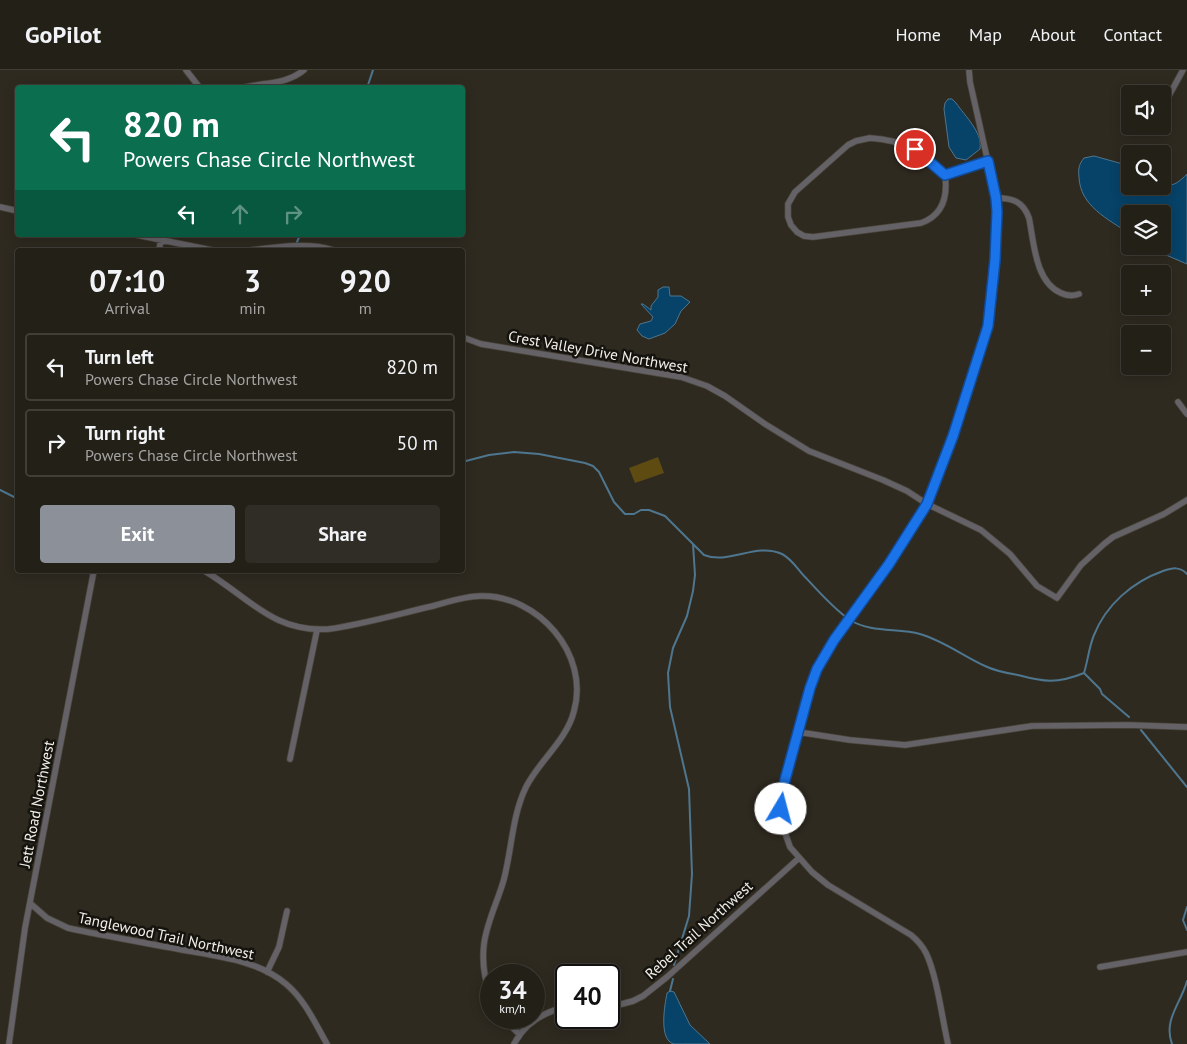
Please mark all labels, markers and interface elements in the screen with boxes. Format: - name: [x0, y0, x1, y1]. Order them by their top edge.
- text: GoPilot: [25, 19, 101, 50]
- text: Home: [895, 23, 941, 46]
- text: Map: [969, 23, 1002, 46]
- text: About: [1030, 23, 1076, 46]
- text: Contact: [1104, 23, 1162, 46]
- map controls: [1121, 85, 1171, 375]
- button: sound: [1121, 85, 1171, 135]
- text: 820 m: [123, 101, 220, 147]
- icon: left: [40, 105, 105, 170]
- pin: [894, 128, 936, 170]
- icon: arrive: [901, 135, 929, 163]
- text: Powers Chase Circle Northwest: [123, 145, 415, 173]
- button: search: [1121, 145, 1171, 195]
- icon: left: [173, 200, 201, 228]
- icon: ahead: [226, 200, 254, 228]
- icon: right: [279, 200, 307, 228]
- button: layers: [1121, 205, 1171, 255]
- text: 07:10: [89, 261, 165, 300]
- text: 3: [244, 261, 261, 300]
- text: 920: [340, 261, 391, 300]
- button: +: [1121, 265, 1171, 315]
- text: Arrival: [105, 298, 150, 318]
- text: min: [240, 298, 266, 318]
- text: m: [359, 298, 372, 318]
- button: −: [1121, 325, 1171, 375]
- street label: Crest Valley Drive Northwest: [507, 326, 689, 377]
- text: Turn left: [85, 345, 154, 369]
- icon: left: [42, 353, 70, 381]
- text: 820 m: [386, 355, 438, 379]
- text: Powers Chase Circle Northwest: [85, 369, 297, 389]
- text: Turn right: [85, 421, 165, 445]
- icon: right: [42, 429, 70, 457]
- text: 50 m: [397, 431, 438, 455]
- text: Powers Chase Circle Northwest: [85, 445, 297, 465]
- button: Exit: [40, 505, 235, 563]
- button: Share: [245, 505, 440, 563]
- street label: Jett Road Northwest: [15, 739, 58, 870]
- position arrow: [754, 782, 806, 834]
- street label: Rebel Trail Northwest: [641, 876, 756, 983]
- street label: Tanglewood Trail Northwest: [76, 908, 256, 963]
- speed limit sign: 40: [555, 964, 620, 1029]
- text: 34: [498, 974, 527, 1006]
- text: km/h: [499, 1001, 526, 1016]

